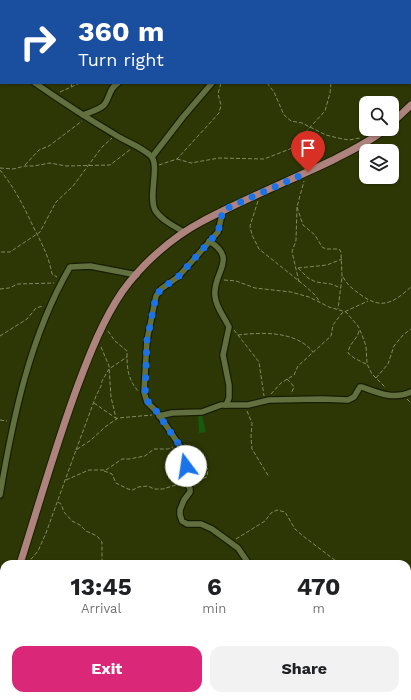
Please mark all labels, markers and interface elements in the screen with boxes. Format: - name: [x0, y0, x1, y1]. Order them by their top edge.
- text: 360 m: [78, 15, 164, 48]
- icon: right: [12, 16, 64, 68]
- text: Turn right: [78, 49, 164, 70]
- map controls: [359, 96, 399, 184]
- button: search: [359, 96, 399, 136]
- pin: [291, 131, 325, 172]
- icon: arrive: [297, 137, 319, 159]
- button: layers: [359, 144, 399, 184]
- position arrow: [165, 445, 207, 487]
- text: 13:45: [71, 573, 132, 601]
- text: 6: [207, 573, 222, 601]
- text: 470: [297, 573, 340, 601]
- text: Arrival: [81, 601, 121, 616]
- text: min: [202, 601, 226, 616]
- text: m: [312, 601, 325, 616]
- button: Exit: [12, 646, 202, 692]
- button: Share: [210, 646, 399, 692]

